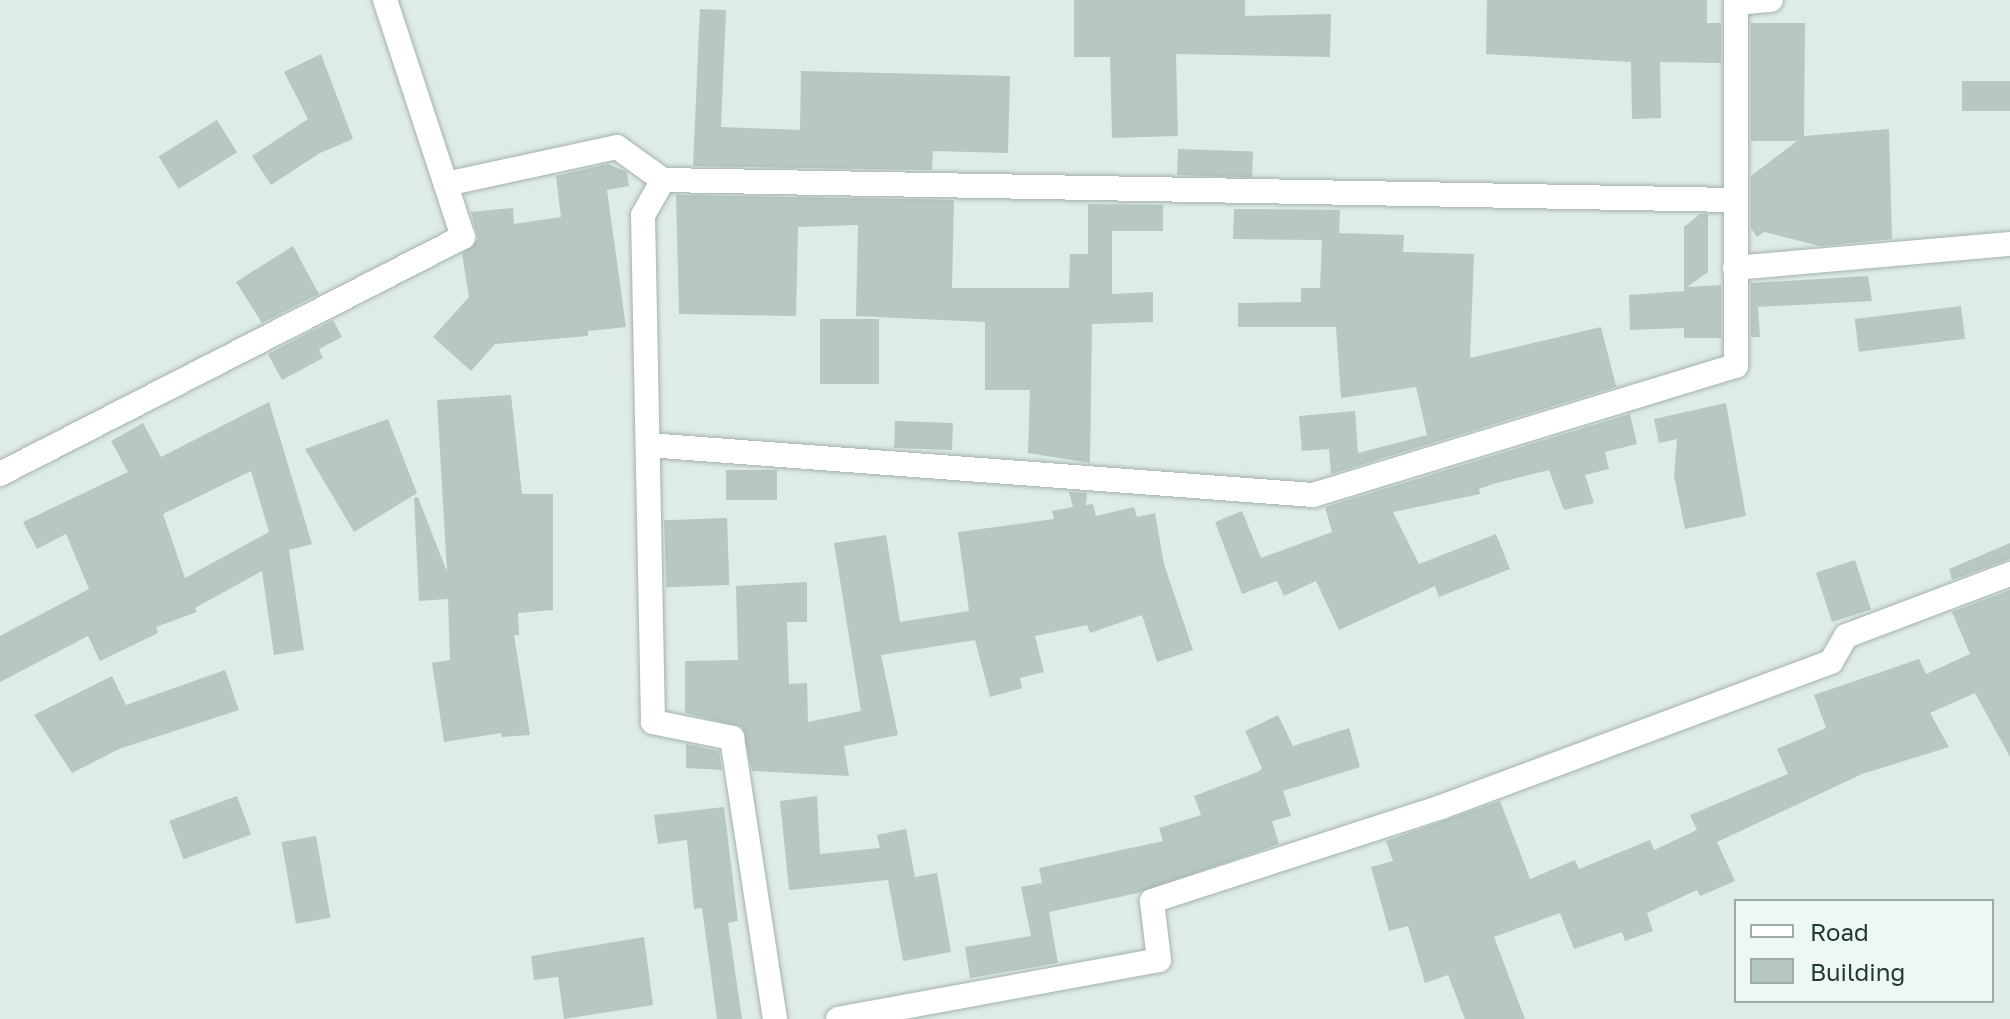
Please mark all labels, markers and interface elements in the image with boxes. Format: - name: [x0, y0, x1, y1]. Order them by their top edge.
- legend: [1734, 899, 1994, 1003]
- text: Road: [1810, 917, 1869, 946]
- text: Building: [1810, 957, 1905, 986]

